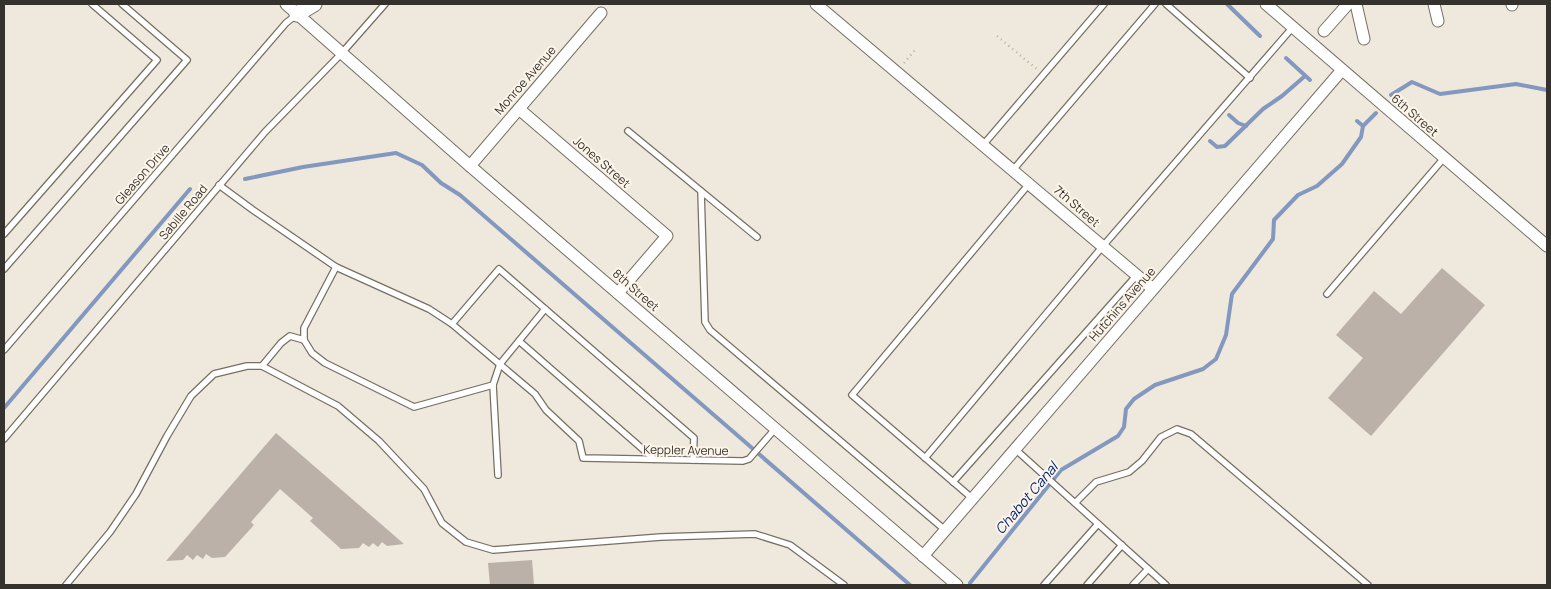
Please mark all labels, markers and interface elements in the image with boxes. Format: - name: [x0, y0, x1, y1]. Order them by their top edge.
- street label: Monroe Avenue: [490, 42, 560, 118]
- street label: 6th Street: [1388, 90, 1442, 140]
- street label: Jones Street: [570, 132, 634, 192]
- street label: Gleason Drive: [111, 140, 173, 208]
- street label: Sabille Road: [155, 181, 211, 243]
- street label: 7th Street: [1050, 181, 1104, 231]
- street label: Hutchins Avenue: [1085, 263, 1159, 345]
- street label: 8th Street: [609, 265, 663, 315]
- street label: Keppler Avenue: [643, 441, 729, 459]
- water label: Chabot Canal: [990, 457, 1063, 538]

